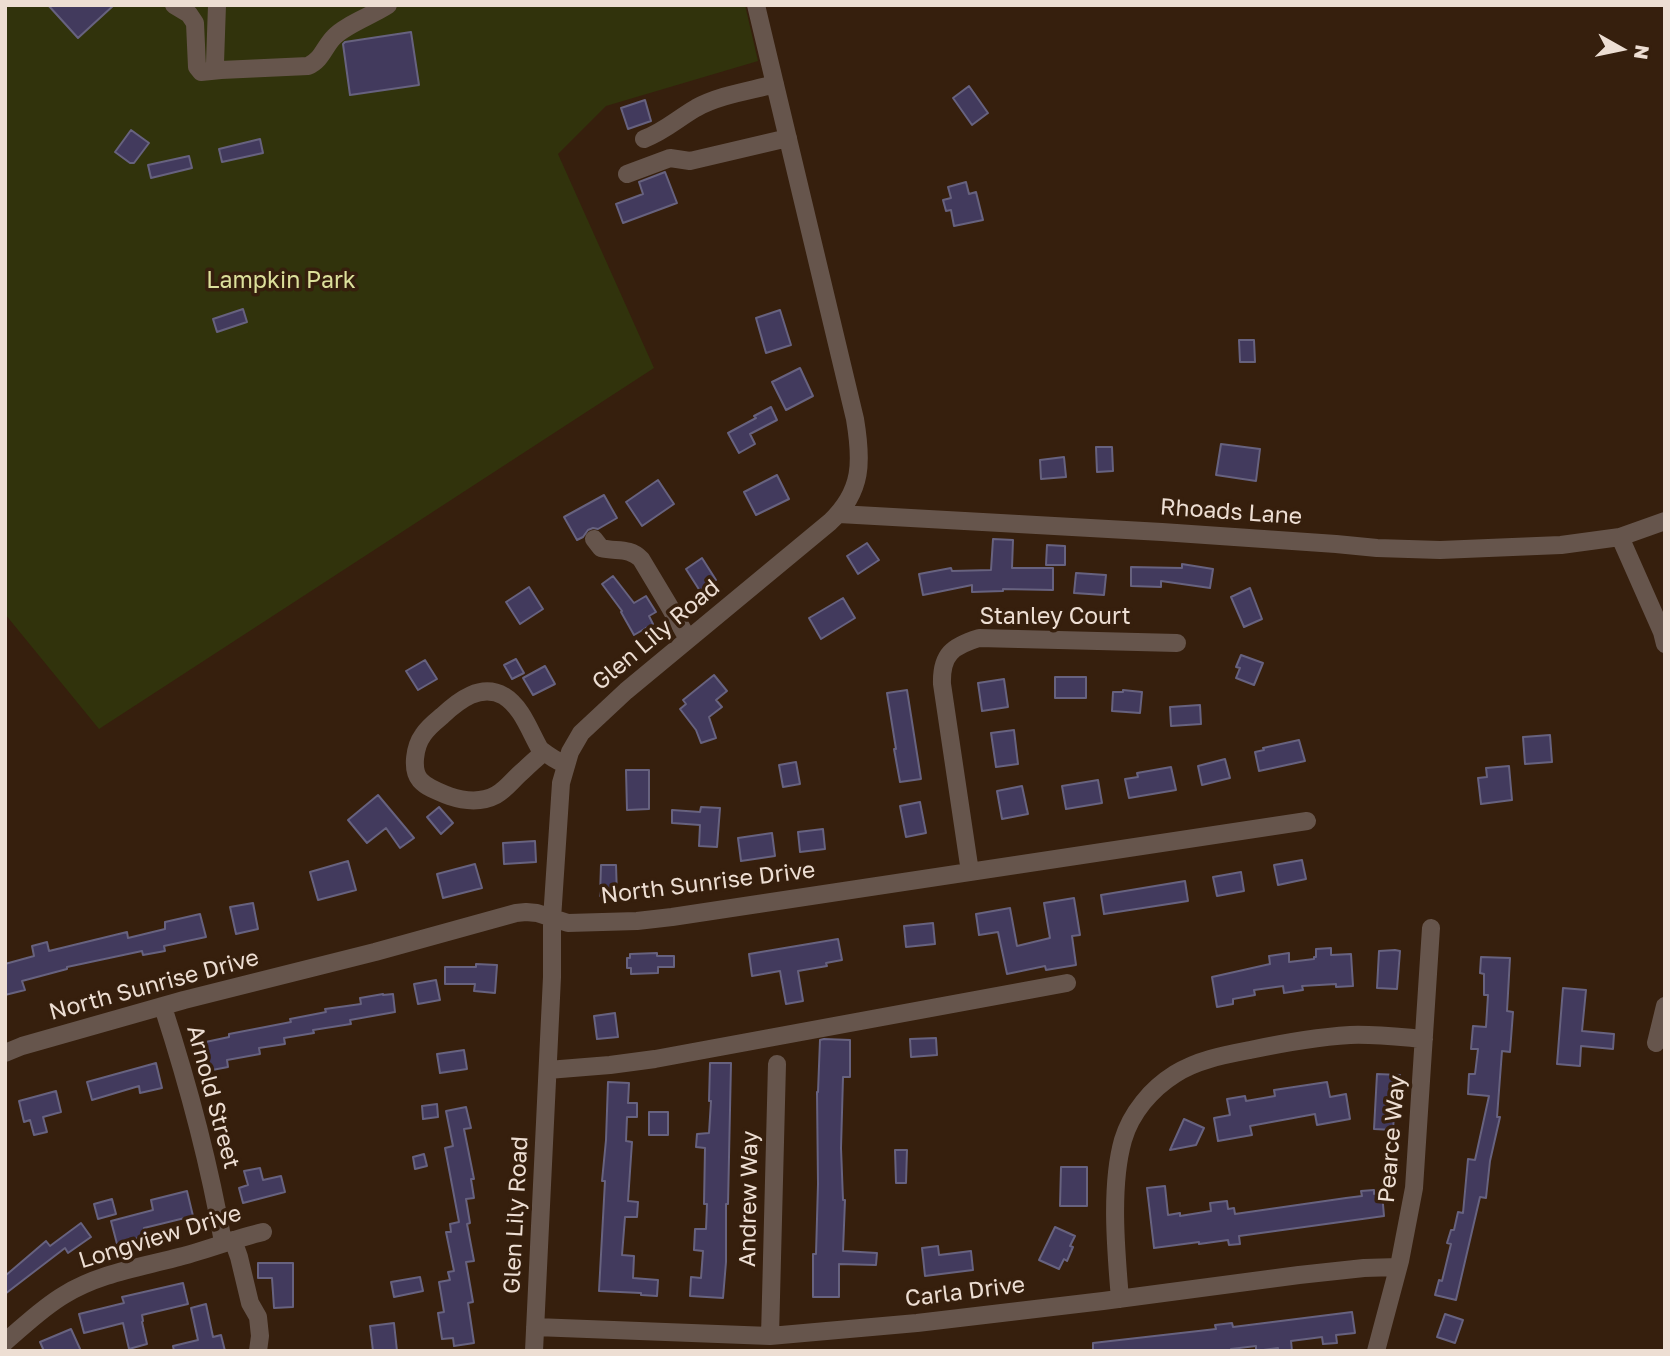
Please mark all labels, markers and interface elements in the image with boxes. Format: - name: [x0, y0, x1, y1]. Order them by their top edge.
- north arrow: [1586, 14, 1656, 84]
- text: N: [1630, 43, 1655, 61]
- park label: Lampkin Park: [206, 267, 356, 295]
- street label: Rhoads Lane: [1159, 493, 1303, 531]
- street label: Glen Lily Road: [587, 574, 725, 696]
- street label: Stanley Court: [979, 603, 1131, 631]
- street label: North Sunrise Drive: [599, 856, 817, 910]
- street label: North Sunrise Drive: [46, 944, 262, 1026]
- street label: Arnold Street: [181, 1022, 245, 1172]
- street label: Pearce Way: [1373, 1074, 1411, 1204]
- street label: Andrew Way: [734, 1131, 764, 1267]
- street label: Glen Lily Road: [498, 1136, 534, 1294]
- street label: Longview Drive: [75, 1199, 245, 1275]
- street label: Carla Drive: [903, 1271, 1027, 1313]

